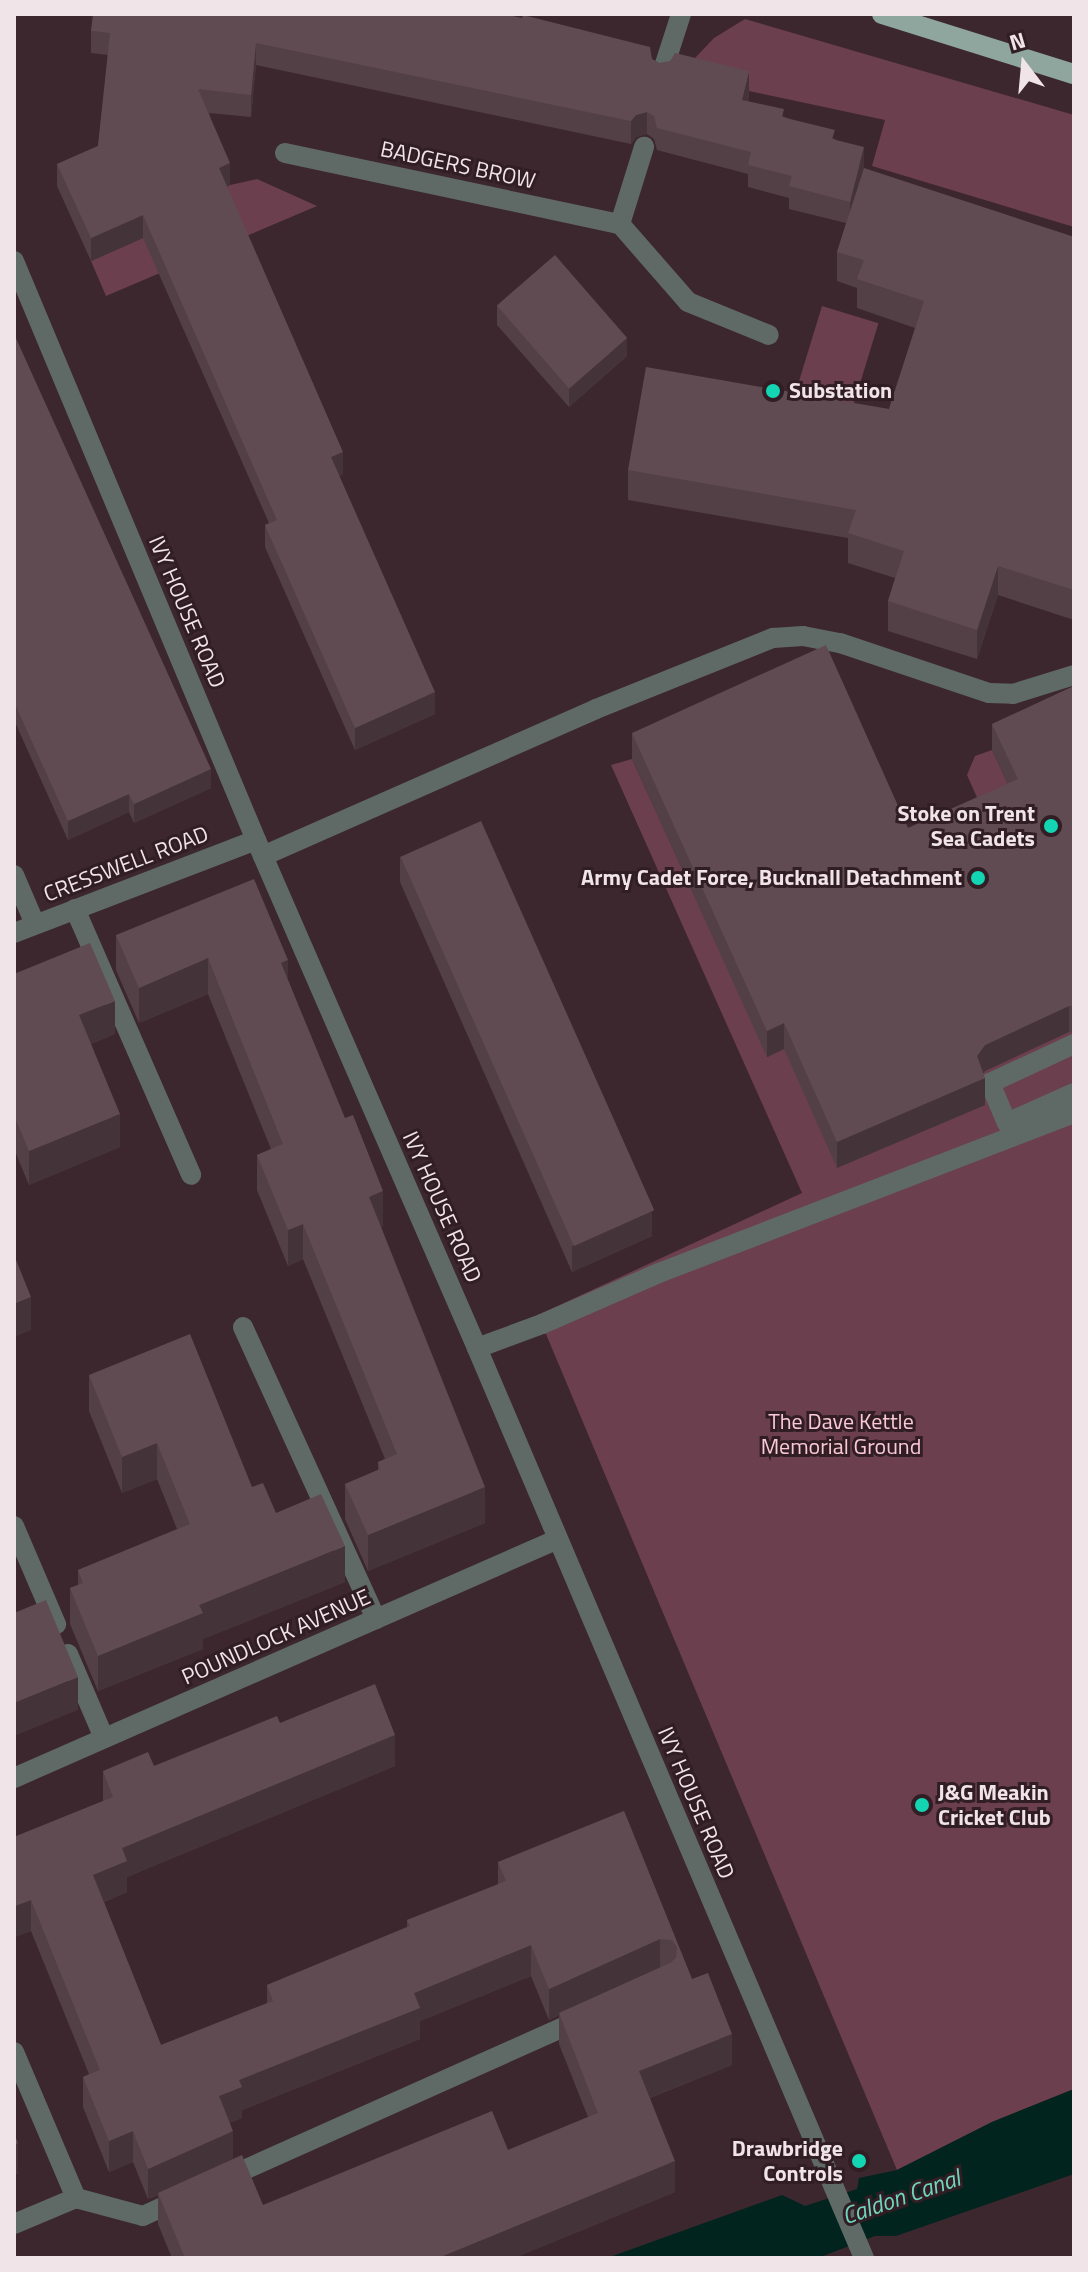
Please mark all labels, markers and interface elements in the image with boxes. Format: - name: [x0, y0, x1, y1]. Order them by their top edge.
- text: N: [1005, 22, 1029, 59]
- north arrow: [984, 24, 1064, 104]
- street label: BADGERS BROW: [378, 136, 538, 194]
- place label: Substation: [789, 378, 892, 404]
- marker: Substation: [764, 382, 782, 400]
- street label: IVY HOUSE ROAD: [143, 532, 231, 692]
- place label: Stoke on Trent Sea Cadets: [898, 800, 1035, 852]
- marker: Stoke on Trent Sea Cadets: [1042, 817, 1060, 835]
- street label: CRESSWELL ROAD: [40, 820, 212, 908]
- place label: Army Cadet Force, Bucknall Detachment: [581, 865, 962, 891]
- marker: Army Cadet Force, Bucknall Detachment: [969, 869, 987, 887]
- street label: IVY HOUSE ROAD: [397, 1127, 487, 1287]
- park label: The Dave Kettle Memorial Ground: [761, 1408, 921, 1460]
- street label: POUNDLOCK AVENUE: [178, 1584, 374, 1690]
- street label: IVY HOUSE ROAD: [652, 1723, 740, 1883]
- place label: J&G Meakin Cricket Club: [938, 1779, 1051, 1830]
- marker: J&G Meakin Cricket Club: [913, 1796, 931, 1814]
- place label: Drawbridge Controls: [732, 2135, 843, 2186]
- marker: Drawbridge Controls: [850, 2152, 868, 2170]
- water label: Caldon Canal: [838, 2163, 964, 2231]

